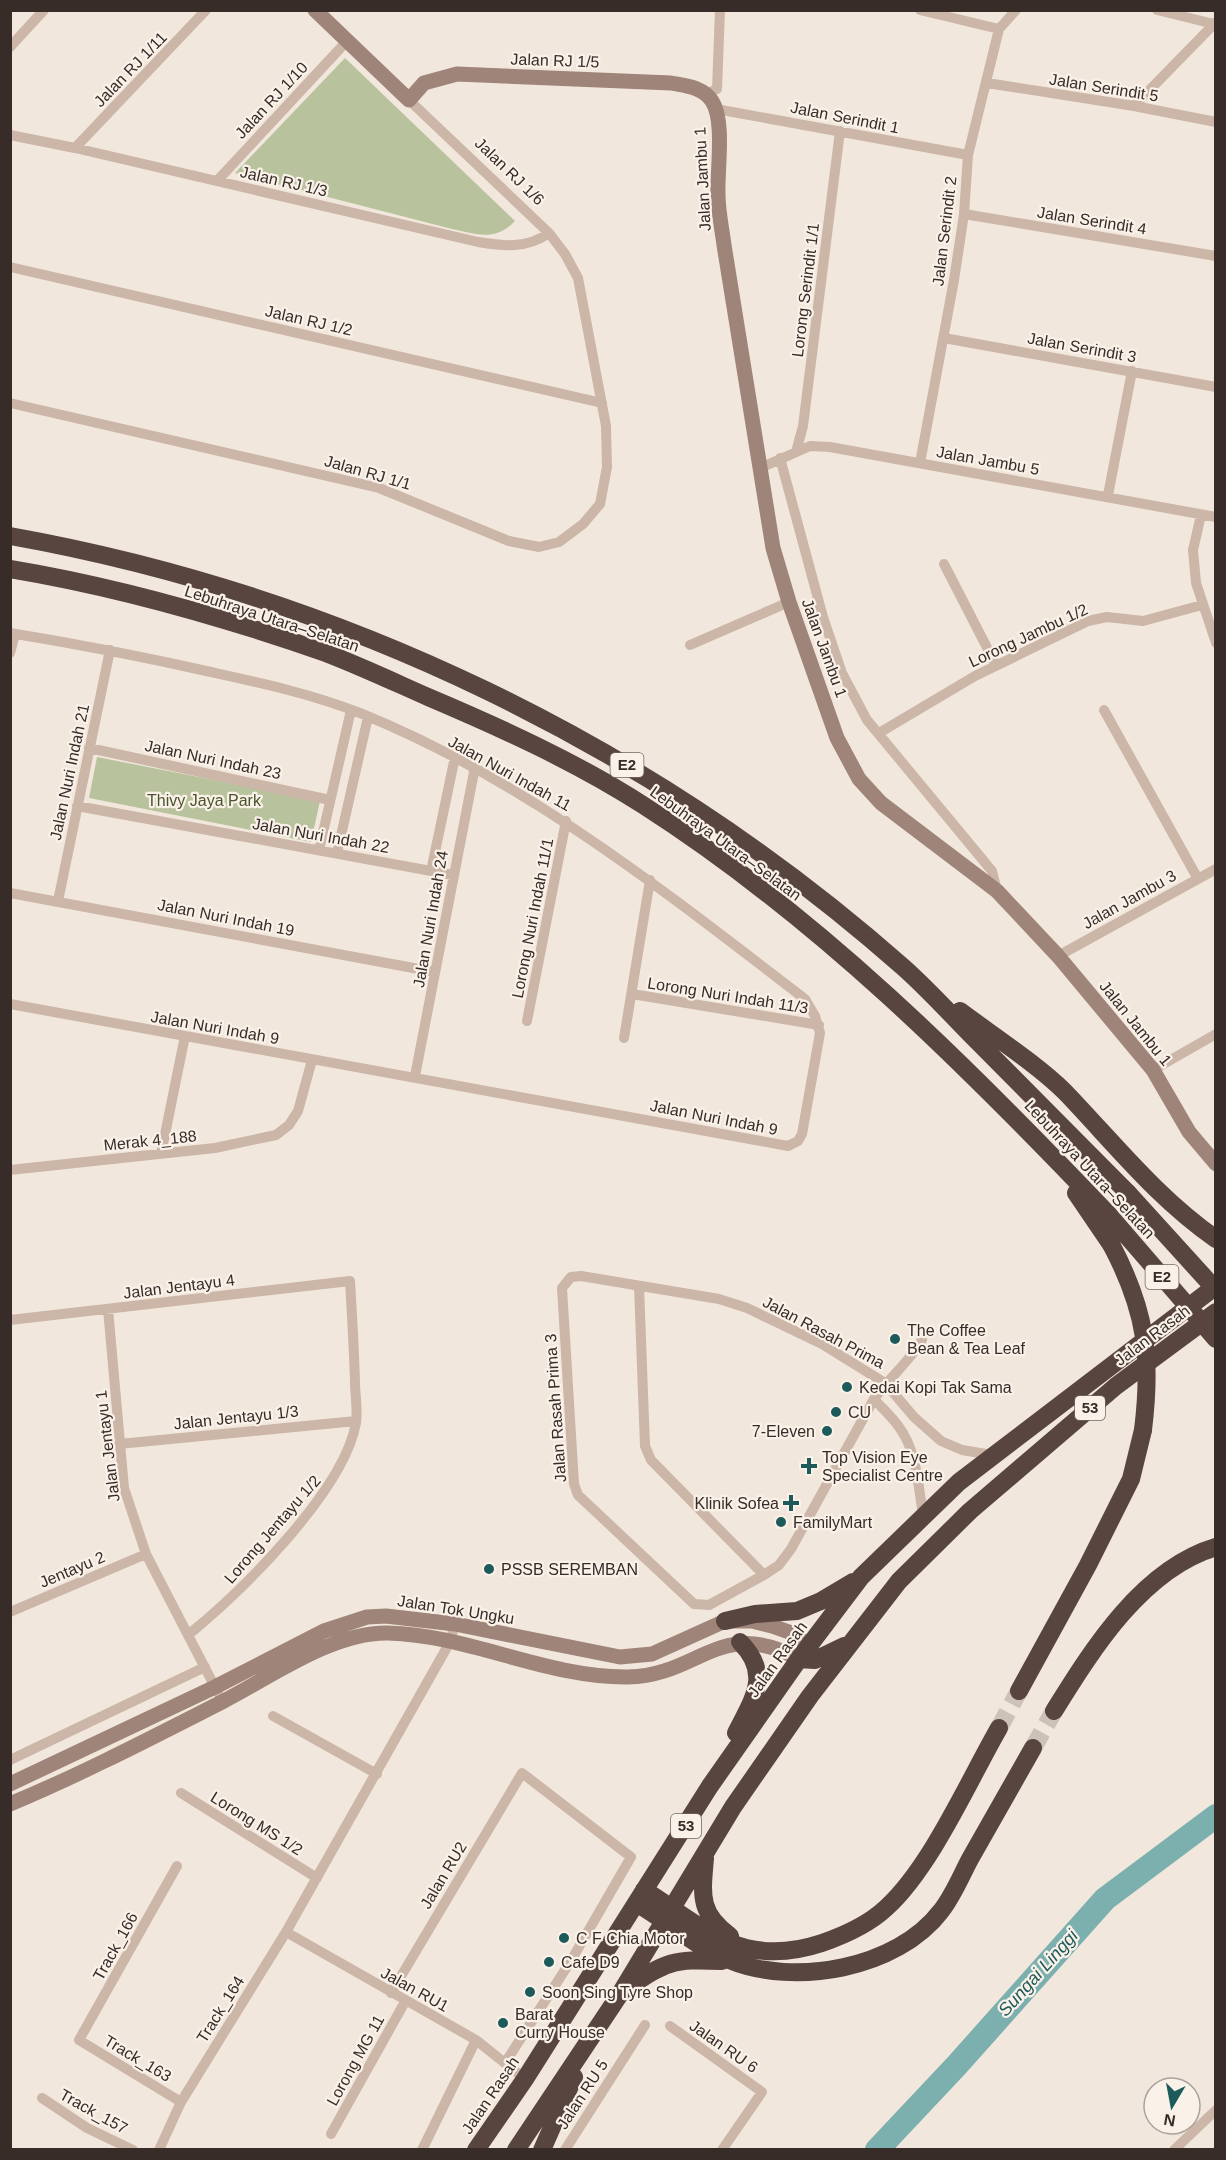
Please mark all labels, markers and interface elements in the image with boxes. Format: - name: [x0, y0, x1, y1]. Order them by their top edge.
- street label: Jalan RJ 1/11: [91, 29, 170, 110]
- street label: Jalan RJ 1/5: [510, 50, 600, 71]
- street label: Jalan RJ 1/10: [232, 59, 311, 142]
- street label: Jalan Serindit 5: [1048, 70, 1160, 105]
- street label: Jalan Serindit 1: [789, 99, 901, 136]
- street label: Jalan Jambu 1: [691, 126, 714, 231]
- street label: Jalan RJ 1/6: [472, 134, 548, 208]
- street label: Jalan RJ 1/3: [239, 163, 329, 200]
- street label: Jalan Serindit 2: [929, 175, 960, 287]
- street label: Jalan Serindit 4: [1036, 203, 1148, 238]
- street label: Lorong Serindit 1/1: [789, 222, 822, 358]
- street label: Jalan RJ 1/2: [264, 302, 354, 339]
- street label: Jalan Serindit 3: [1026, 330, 1138, 365]
- street label: Jalan Jambu 5: [935, 443, 1041, 478]
- street label: Jalan RJ 1/1: [323, 452, 413, 493]
- street label: Lebuhraya Utara–Selatan: [183, 582, 361, 655]
- street label: Jalan Jambu 1: [799, 596, 850, 700]
- street label: Lorong Jambu 1/2: [966, 600, 1090, 670]
- street label: Jalan Nuri Indah 21: [47, 702, 92, 842]
- street label: Jalan Nuri Indah 11: [445, 733, 574, 814]
- street label: Jalan Nuri Indah 23: [143, 737, 283, 782]
- road number: E2: [610, 753, 644, 777]
- street label: Lebuhraya Utara–Selatan: [647, 783, 804, 904]
- park label: Thivy Jaya Park: [147, 792, 262, 809]
- street label: Jalan Nuri Indah 22: [251, 815, 391, 856]
- street label: Lorong Nuri Indah 11/1: [509, 837, 556, 999]
- street label: Jalan Nuri Indah 24: [410, 849, 451, 989]
- street label: Jalan Jambu 3: [1080, 867, 1179, 932]
- street label: Jalan Nuri Indah 19: [156, 896, 296, 939]
- street label: Lorong Nuri Indah 11/3: [646, 974, 810, 1017]
- street label: Jalan Jambu 1: [1096, 978, 1175, 1069]
- street label: Jalan Nuri Indah 9: [149, 1008, 280, 1047]
- street label: Jalan Nuri Indah 9: [649, 1097, 779, 1138]
- street label: Lebuhraya Utara–Selatan: [1021, 1097, 1158, 1242]
- street label: Merak 4_188: [103, 1127, 198, 1155]
- road number: E2: [1146, 1265, 1178, 1289]
- street label: Jalan Jentayu 4: [122, 1271, 236, 1302]
- street label: Jalan Rasah Prima: [760, 1293, 888, 1372]
- street label: Jalan Rasah: [1112, 1302, 1193, 1369]
- place label: The Coffee Bean & Tea Leaf: [907, 1322, 1026, 1357]
- marker: The Coffee Bean & Tea Leaf: [888, 1332, 902, 1346]
- street label: Jalan Rasah Prima 3: [542, 1333, 569, 1483]
- place label: Kedai Kopi Tak Sama: [859, 1379, 1012, 1396]
- marker: Kedai Kopi Tak Sama: [840, 1380, 854, 1394]
- street label: Jalan Jentayu 1: [92, 1389, 123, 1503]
- road number: 53: [1075, 1396, 1105, 1420]
- street label: Jalan Jentayu 1/3: [173, 1402, 299, 1433]
- place label: CU: [848, 1404, 871, 1421]
- marker: CU: [829, 1405, 843, 1419]
- place label: 7-Eleven: [752, 1423, 815, 1440]
- marker: 7-Eleven: [820, 1424, 834, 1438]
- place label: Top Vision Eye Specialist Centre: [822, 1449, 943, 1484]
- marker: Top Vision Eye Specialist Centre: [800, 1457, 818, 1475]
- street label: Lorong Jentayu 1/2: [221, 1472, 324, 1587]
- place label: Klinik Sofea: [695, 1495, 779, 1512]
- marker: Klinik Sofea: [784, 1496, 798, 1510]
- place label: FamilyMart: [793, 1514, 873, 1531]
- marker: FamilyMart: [774, 1515, 788, 1529]
- street label: Jentayu 2: [37, 1548, 108, 1591]
- place label: PSSB SEREMBAN: [501, 1561, 638, 1578]
- marker: PSSB SEREMBAN: [482, 1562, 496, 1576]
- street label: Jalan Tok Ungku: [396, 1592, 516, 1627]
- street label: Jalan Rasah: [744, 1618, 810, 1700]
- street label: Lorong MS 1/2: [208, 1788, 306, 1858]
- road number: 53: [671, 1814, 701, 1838]
- street label: Jalan RU2: [417, 1839, 470, 1912]
- street label: Track_166: [90, 1909, 142, 1984]
- water label: Sungai Linggi: [994, 1925, 1083, 2020]
- place label: C F Chia Motor: [576, 1930, 685, 1947]
- marker: C F Chia Motor: [557, 1931, 571, 1945]
- place label: Cafe D9: [561, 1954, 620, 1971]
- marker: Cafe D9: [542, 1955, 556, 1969]
- street label: Jalan RU1: [378, 1964, 452, 2015]
- street label: Track_164: [193, 1973, 248, 2046]
- place label: Soon Sing Tyre Shop: [542, 1984, 693, 2001]
- marker: Soon Sing Tyre Shop: [523, 1985, 537, 1999]
- place label: Barat Curry House: [515, 2006, 605, 2041]
- street label: Lorong MG 11: [323, 2012, 387, 2109]
- marker: Barat Curry House: [496, 2016, 510, 2030]
- street label: Jalan RU 6: [686, 2017, 761, 2076]
- street label: Track_163: [101, 2032, 174, 2086]
- street label: Jalan Rasah: [458, 2054, 522, 2137]
- street label: Jalan RU 5: [554, 2056, 611, 2132]
- north arrow: [1142, 2076, 1202, 2136]
- street label: Track_157: [56, 2086, 131, 2138]
- text: N: [1162, 2111, 1177, 2130]

